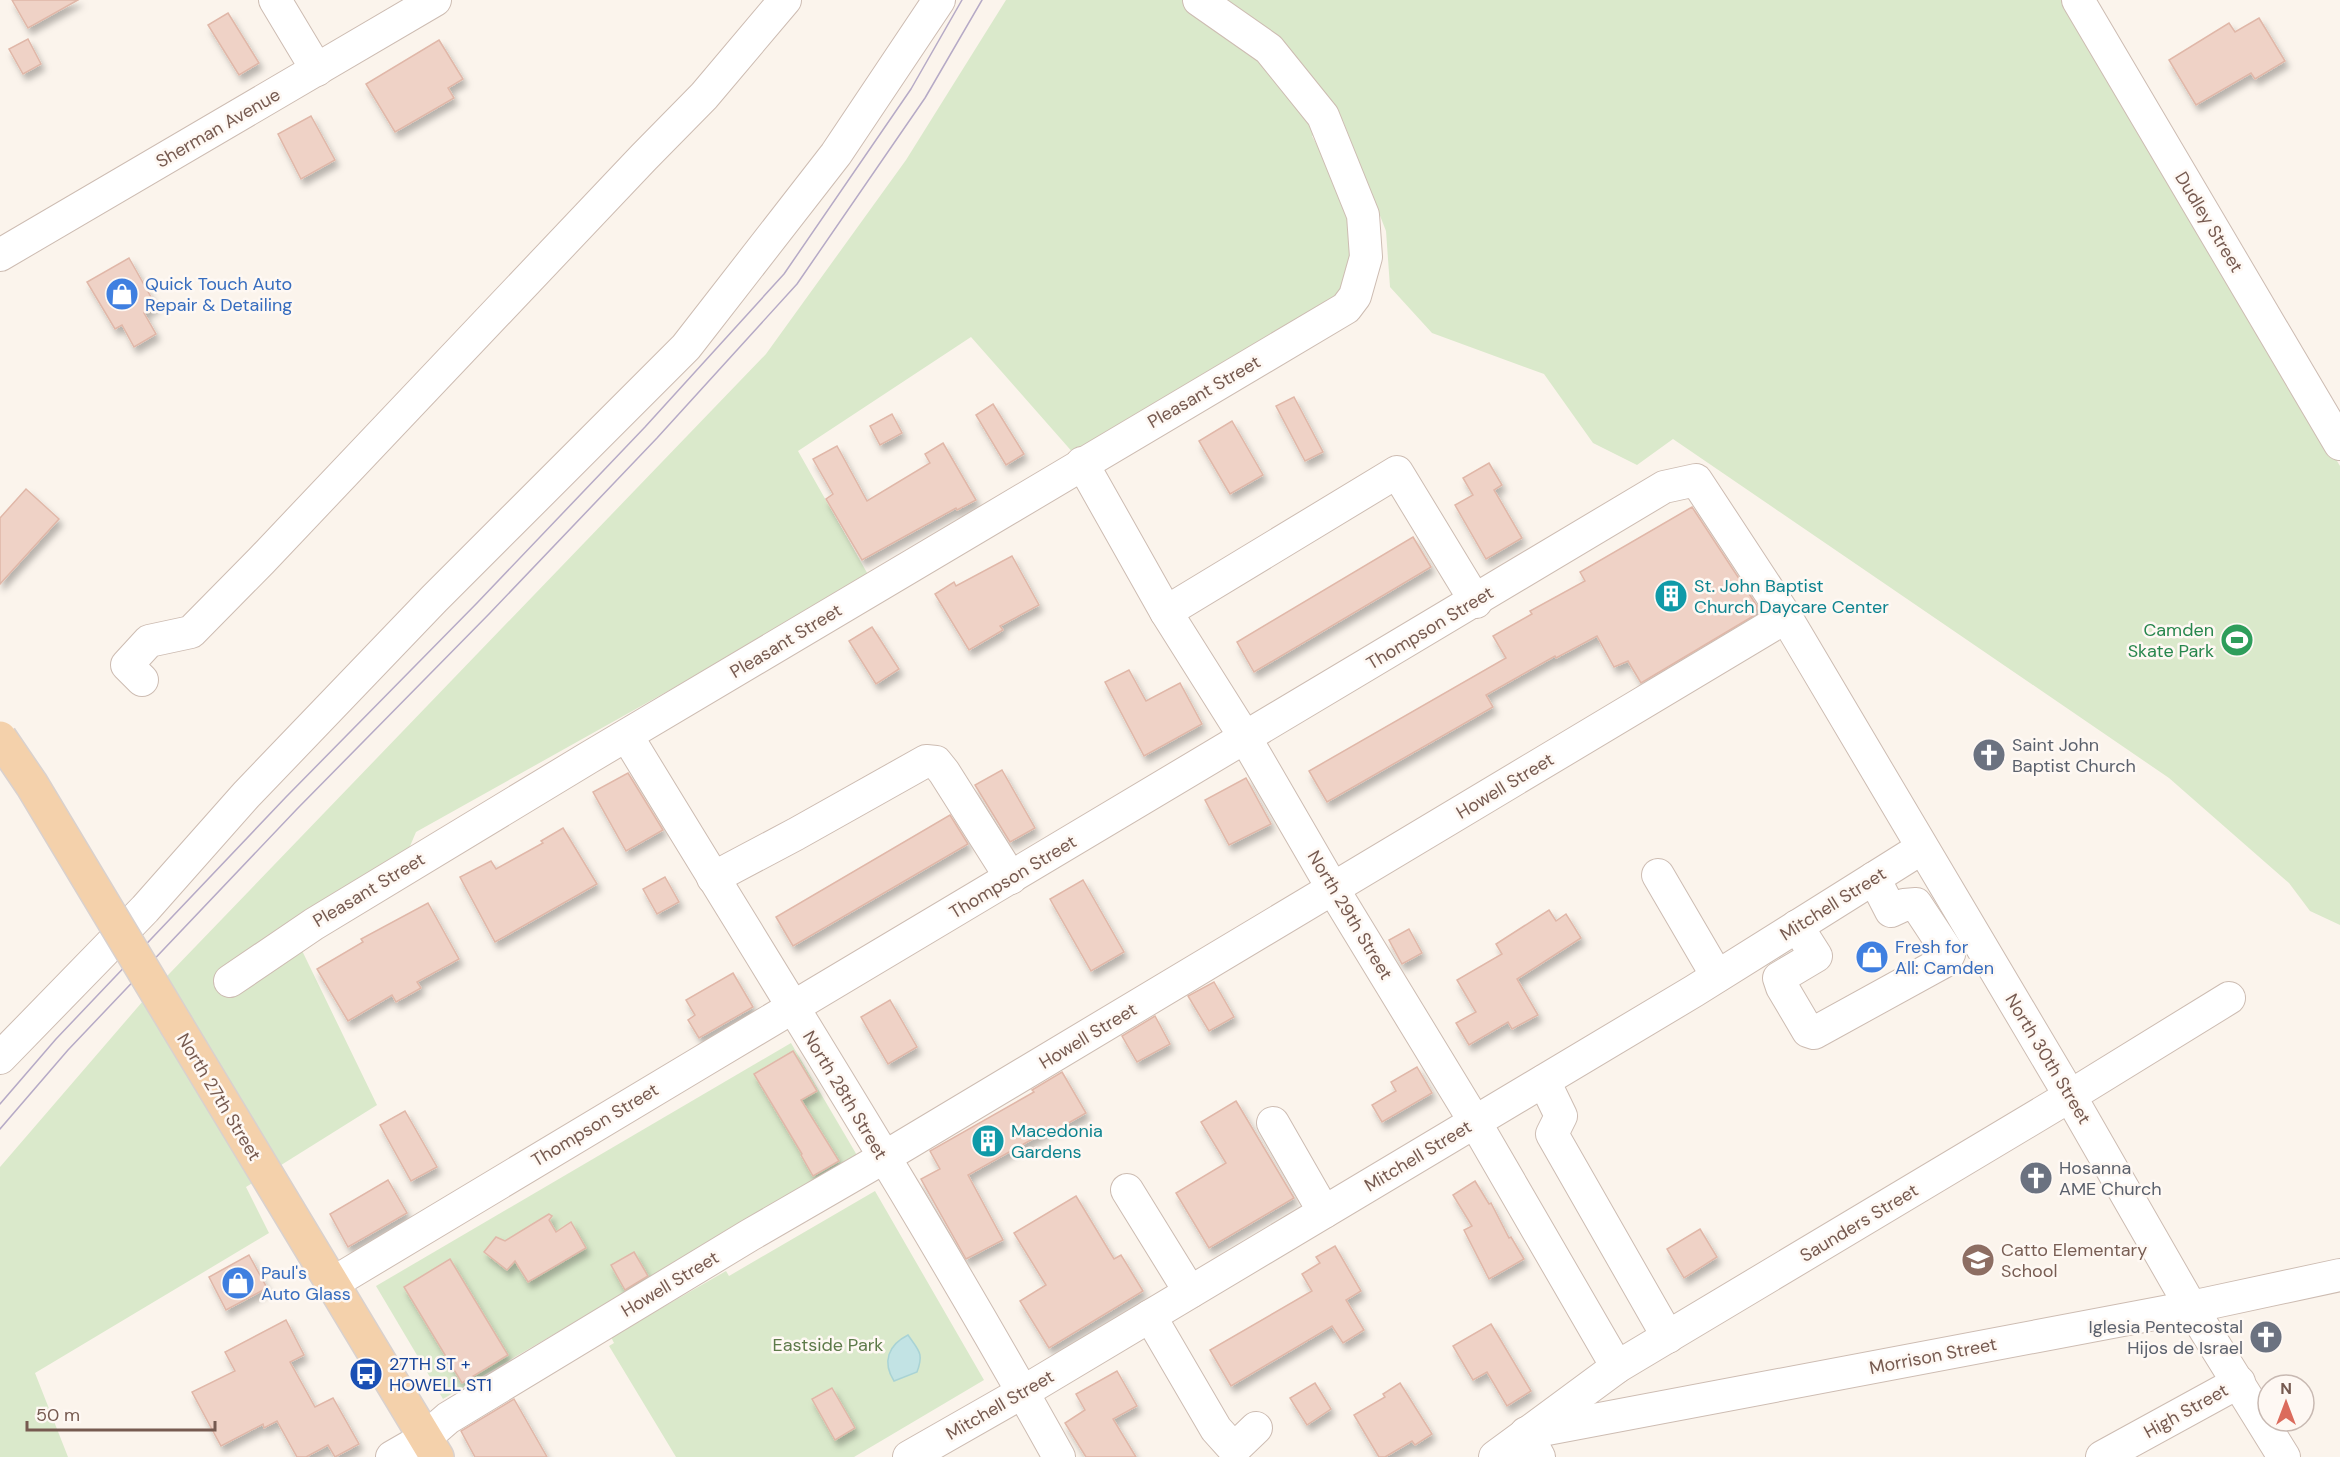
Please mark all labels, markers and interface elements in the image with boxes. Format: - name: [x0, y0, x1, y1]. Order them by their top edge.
- street label: Sherman Avenue: [151, 83, 285, 173]
- street label: Dudley Street: [2169, 167, 2249, 277]
- place label: Quick Touch Auto Repair & Detailing: [145, 272, 292, 317]
- shop icon: Quick Touch Auto Repair & Detailing: [104, 276, 140, 312]
- street label: Pleasant Street: [1143, 350, 1265, 434]
- place label: St. John Baptist Church Daycare Center: [1694, 574, 1889, 619]
- building icon: St. John Baptist Church Daycare Center: [1653, 578, 1689, 614]
- street label: Thompson Street: [1362, 581, 1498, 675]
- street label: Pleasant Street: [726, 598, 846, 684]
- place label: Camden Skate Park: [2128, 618, 2214, 663]
- sports icon: Camden Skate Park: [2219, 622, 2255, 658]
- place label: Saint John Baptist Church: [2012, 733, 2136, 778]
- church icon: Saint John Baptist Church: [1971, 737, 2007, 773]
- street label: Howell Street: [1452, 747, 1558, 825]
- street label: Thompson Street: [945, 830, 1081, 924]
- street label: North 29th Street: [1302, 846, 1398, 984]
- street label: Pleasant Street: [309, 847, 429, 933]
- street label: Mitchell Street: [1775, 862, 1891, 946]
- place label: Fresh for All: Camden: [1895, 935, 1994, 980]
- shop icon: Fresh for All: Camden: [1854, 939, 1890, 975]
- street label: North 30th Street: [2000, 989, 2096, 1129]
- street label: Howell Street: [1035, 997, 1141, 1075]
- street label: North 28th Street: [797, 1026, 893, 1164]
- street label: North 27th Street: [171, 1029, 267, 1165]
- street label: Thompson Street: [527, 1078, 663, 1172]
- street label: Mitchell Street: [1360, 1115, 1476, 1197]
- place label: Macedonia Gardens: [1011, 1119, 1103, 1164]
- building icon: Macedonia Gardens: [970, 1123, 1006, 1159]
- place label: Hosanna AME Church: [2059, 1156, 2162, 1201]
- church icon: Hosanna AME Church: [2018, 1160, 2054, 1196]
- street label: Saunders Street: [1795, 1178, 1923, 1268]
- place label: Catto Elementary School: [2001, 1238, 2147, 1283]
- school or university icon: Catto Elementary School: [1960, 1242, 1996, 1278]
- street label: Howell Street: [617, 1245, 723, 1323]
- place label: Paul's Auto Glass: [261, 1261, 351, 1306]
- shop icon: Paul's Auto Glass: [220, 1265, 256, 1301]
- place label: Iglesia Pentecostal Hijos de Israel: [2089, 1315, 2243, 1360]
- church icon: Iglesia Pentecostal Hijos de Israel: [2248, 1319, 2284, 1355]
- street label: Morrison Street: [1867, 1332, 1999, 1380]
- park label: Eastside Park: [773, 1333, 883, 1357]
- place label: 27TH ST + HOWELL ST1: [389, 1352, 492, 1397]
- bus stop icon: 27TH ST + HOWELL ST1: [348, 1356, 384, 1392]
- street label: Mitchell Street: [942, 1364, 1058, 1446]
- north arrow: [2256, 1373, 2316, 1433]
- street label: High Street: [2140, 1378, 2232, 1444]
- text: N: [2280, 1378, 2292, 1399]
- scale bar: [27, 1394, 214, 1432]
- text: 50 m: [36, 1403, 80, 1427]

